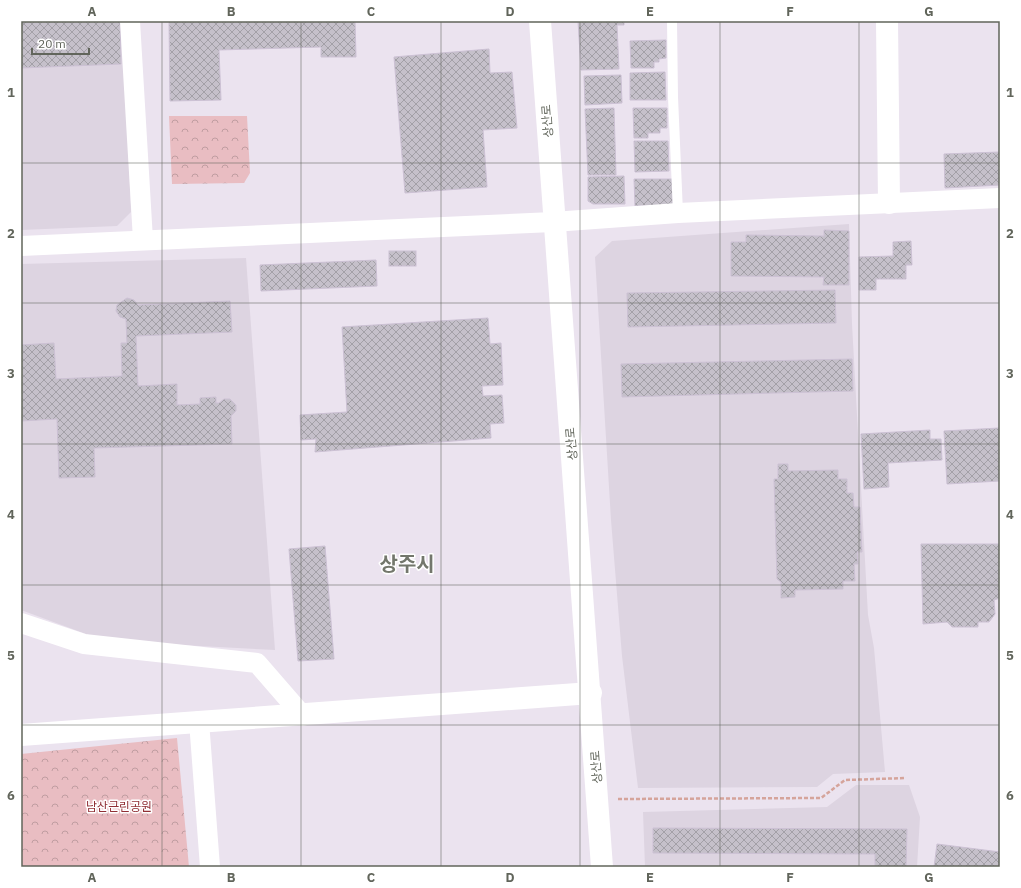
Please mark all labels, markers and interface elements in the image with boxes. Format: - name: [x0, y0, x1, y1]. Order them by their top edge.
- text: A: [88, 3, 97, 20]
- text: B: [227, 3, 236, 20]
- text: C: [367, 3, 376, 20]
- text: D: [505, 3, 515, 20]
- text: E: [646, 3, 654, 20]
- text: F: [786, 3, 794, 20]
- text: G: [924, 3, 934, 20]
- scale bar: [32, 30, 89, 56]
- text: 20 m: [38, 36, 66, 51]
- text: 1: [7, 84, 15, 101]
- text: 1: [1006, 84, 1014, 101]
- street label: 상산로: [538, 104, 556, 138]
- text: 2: [7, 225, 15, 242]
- text: 2: [1006, 225, 1014, 242]
- text: 3: [7, 365, 15, 382]
- text: 3: [1006, 365, 1014, 382]
- street label: 상산로: [562, 427, 580, 461]
- text: 4: [7, 506, 15, 523]
- text: 4: [1006, 506, 1014, 523]
- district label: 상주시: [379, 550, 435, 577]
- text: 5: [7, 647, 15, 664]
- text: 5: [1006, 647, 1014, 664]
- street label: 상산로: [587, 750, 605, 784]
- text: 6: [7, 787, 15, 804]
- text: 6: [1006, 787, 1014, 804]
- park label: 남산근린공원: [86, 799, 152, 814]
- text: A: [88, 869, 97, 886]
- text: B: [227, 869, 236, 886]
- text: C: [367, 869, 376, 886]
- text: D: [505, 869, 515, 886]
- text: E: [646, 869, 654, 886]
- text: F: [786, 869, 794, 886]
- text: G: [924, 869, 934, 886]

